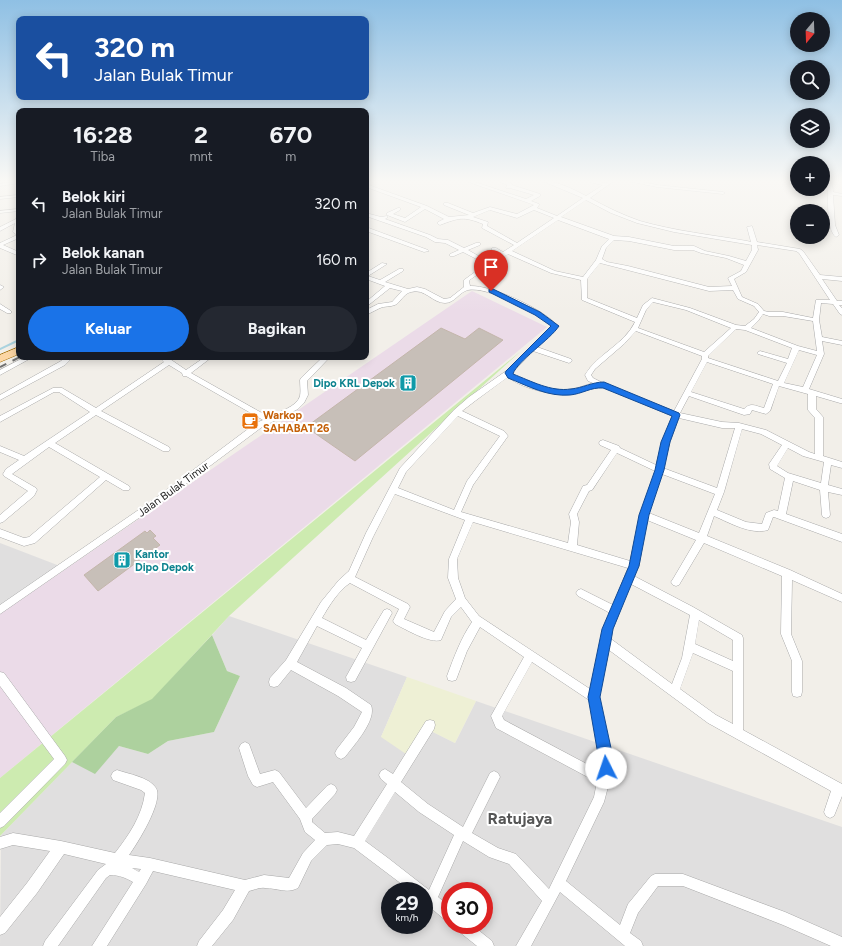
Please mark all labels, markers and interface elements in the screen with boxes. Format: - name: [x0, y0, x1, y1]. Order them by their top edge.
- north arrow: [790, 12, 830, 52]
- map controls: [790, 12, 830, 244]
- text: 320 m: [94, 30, 175, 64]
- icon: left: [28, 32, 80, 84]
- button: search: [790, 60, 830, 100]
- text: Jalan Bulak Timur: [94, 64, 233, 86]
- button: layers: [790, 108, 830, 148]
- text: 16:28: [73, 120, 133, 149]
- text: 2: [194, 120, 208, 149]
- text: 670: [269, 120, 312, 149]
- text: Tiba: [90, 149, 115, 164]
- text: mnt: [189, 149, 213, 164]
- text: m: [285, 149, 296, 164]
- button: +: [790, 156, 830, 196]
- text: Belok kiri: [62, 188, 125, 206]
- icon: left: [28, 193, 50, 215]
- text: 320 m: [314, 195, 357, 213]
- button: −: [790, 204, 830, 244]
- text: Jalan Bulak Timur: [62, 206, 162, 221]
- text: Belok kanan: [62, 244, 144, 262]
- icon: right: [28, 249, 50, 271]
- pin: [474, 250, 508, 291]
- text: 160 m: [316, 251, 357, 269]
- icon: arrive: [480, 256, 502, 278]
- text: Jalan Bulak Timur: [62, 262, 162, 277]
- button: Keluar: [28, 306, 189, 352]
- button: Bagikan: [197, 306, 357, 352]
- building icon: Dipo KRL Depok: [398, 373, 418, 393]
- place label: Dipo KRL Depok: [313, 377, 395, 390]
- place label: Warkop SAHABAT 26: [263, 409, 330, 435]
- cafe icon: Warkop SAHABAT 26: [240, 411, 260, 431]
- street label: Jalan Bulak Timur: [135, 459, 212, 520]
- place label: Kantor Dipo Depok: [135, 548, 194, 574]
- building icon: Kantor Dipo Depok: [112, 550, 132, 570]
- position arrow: [585, 747, 627, 789]
- district label: Ratujaya: [488, 809, 552, 828]
- speed limit sign: 30: [441, 882, 493, 934]
- text: 29: [395, 891, 419, 915]
- text: km/h: [396, 911, 418, 924]

